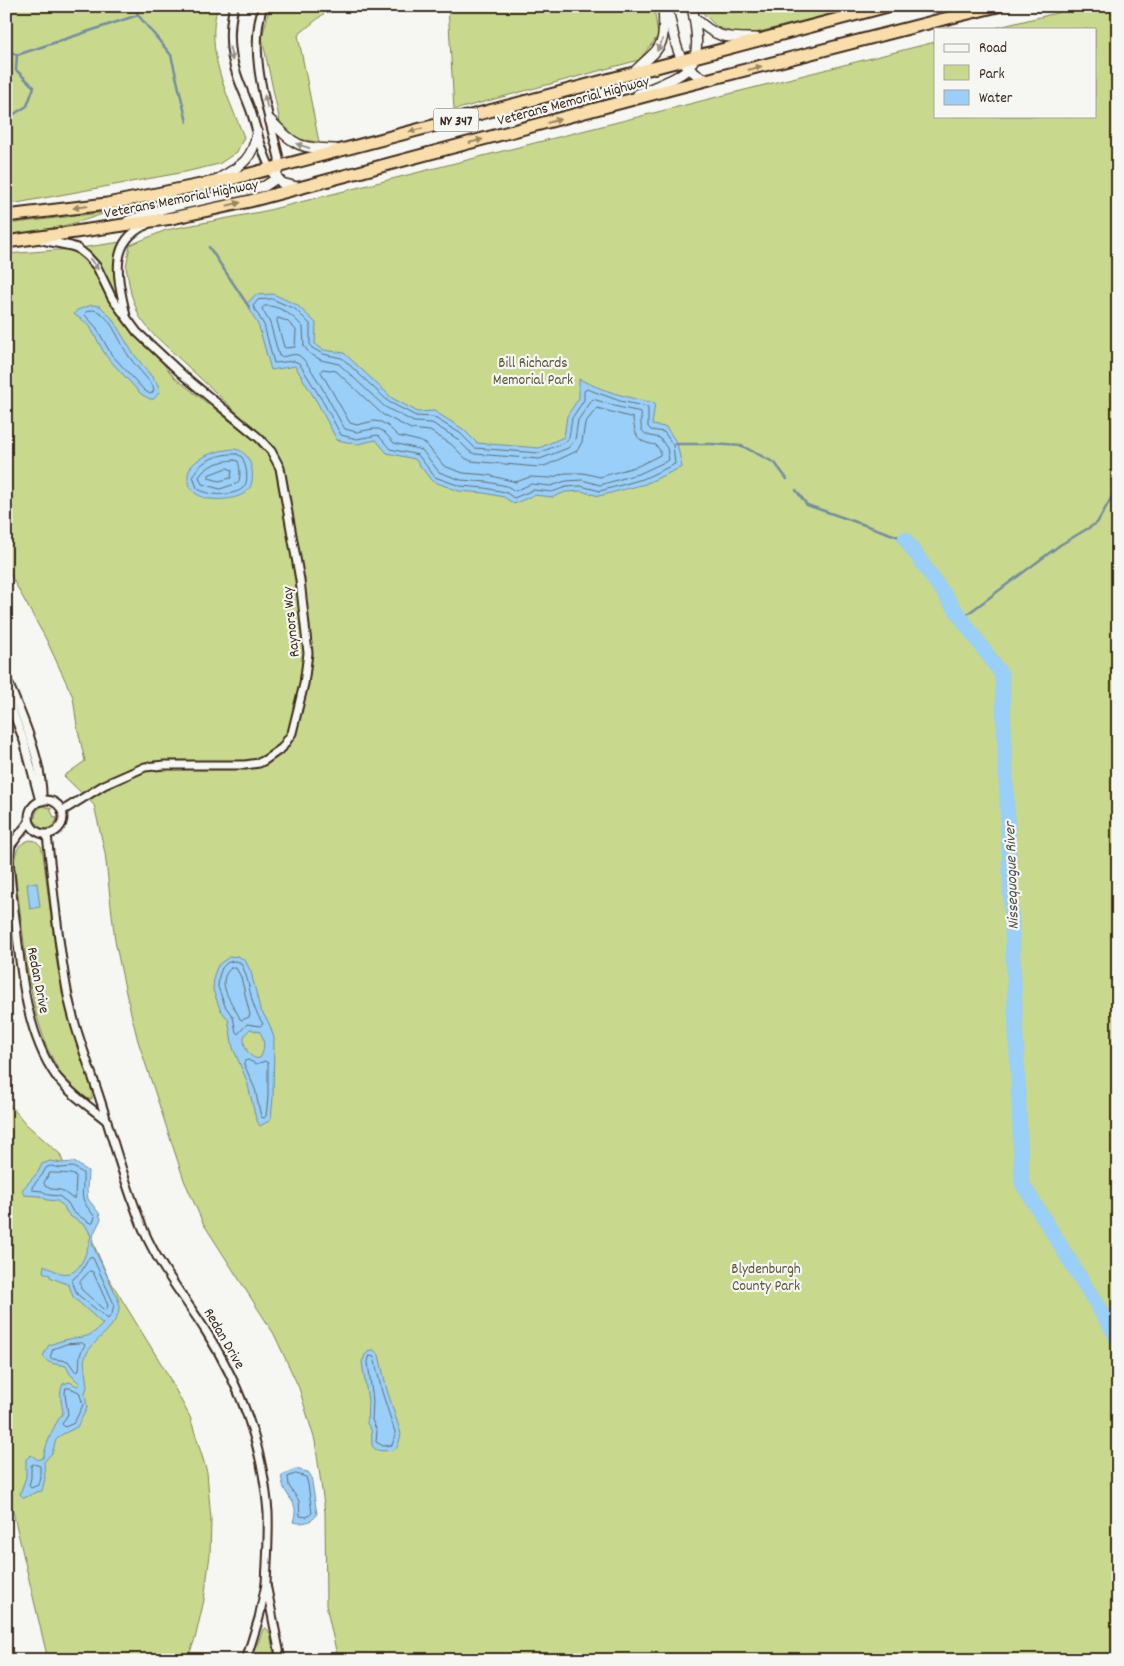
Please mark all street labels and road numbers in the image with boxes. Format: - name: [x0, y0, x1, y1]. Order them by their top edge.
- street label: Veterans Memorial Highway: [495, 71, 653, 133]
- road number: NY 347: [434, 108, 478, 132]
- street label: Veterans Memorial Highway: [102, 174, 261, 226]
- street label: Raynors Way: [277, 584, 307, 658]
- street label: Redan Drive: [20, 945, 54, 1016]
- street label: Redan Drive: [197, 1304, 250, 1374]

